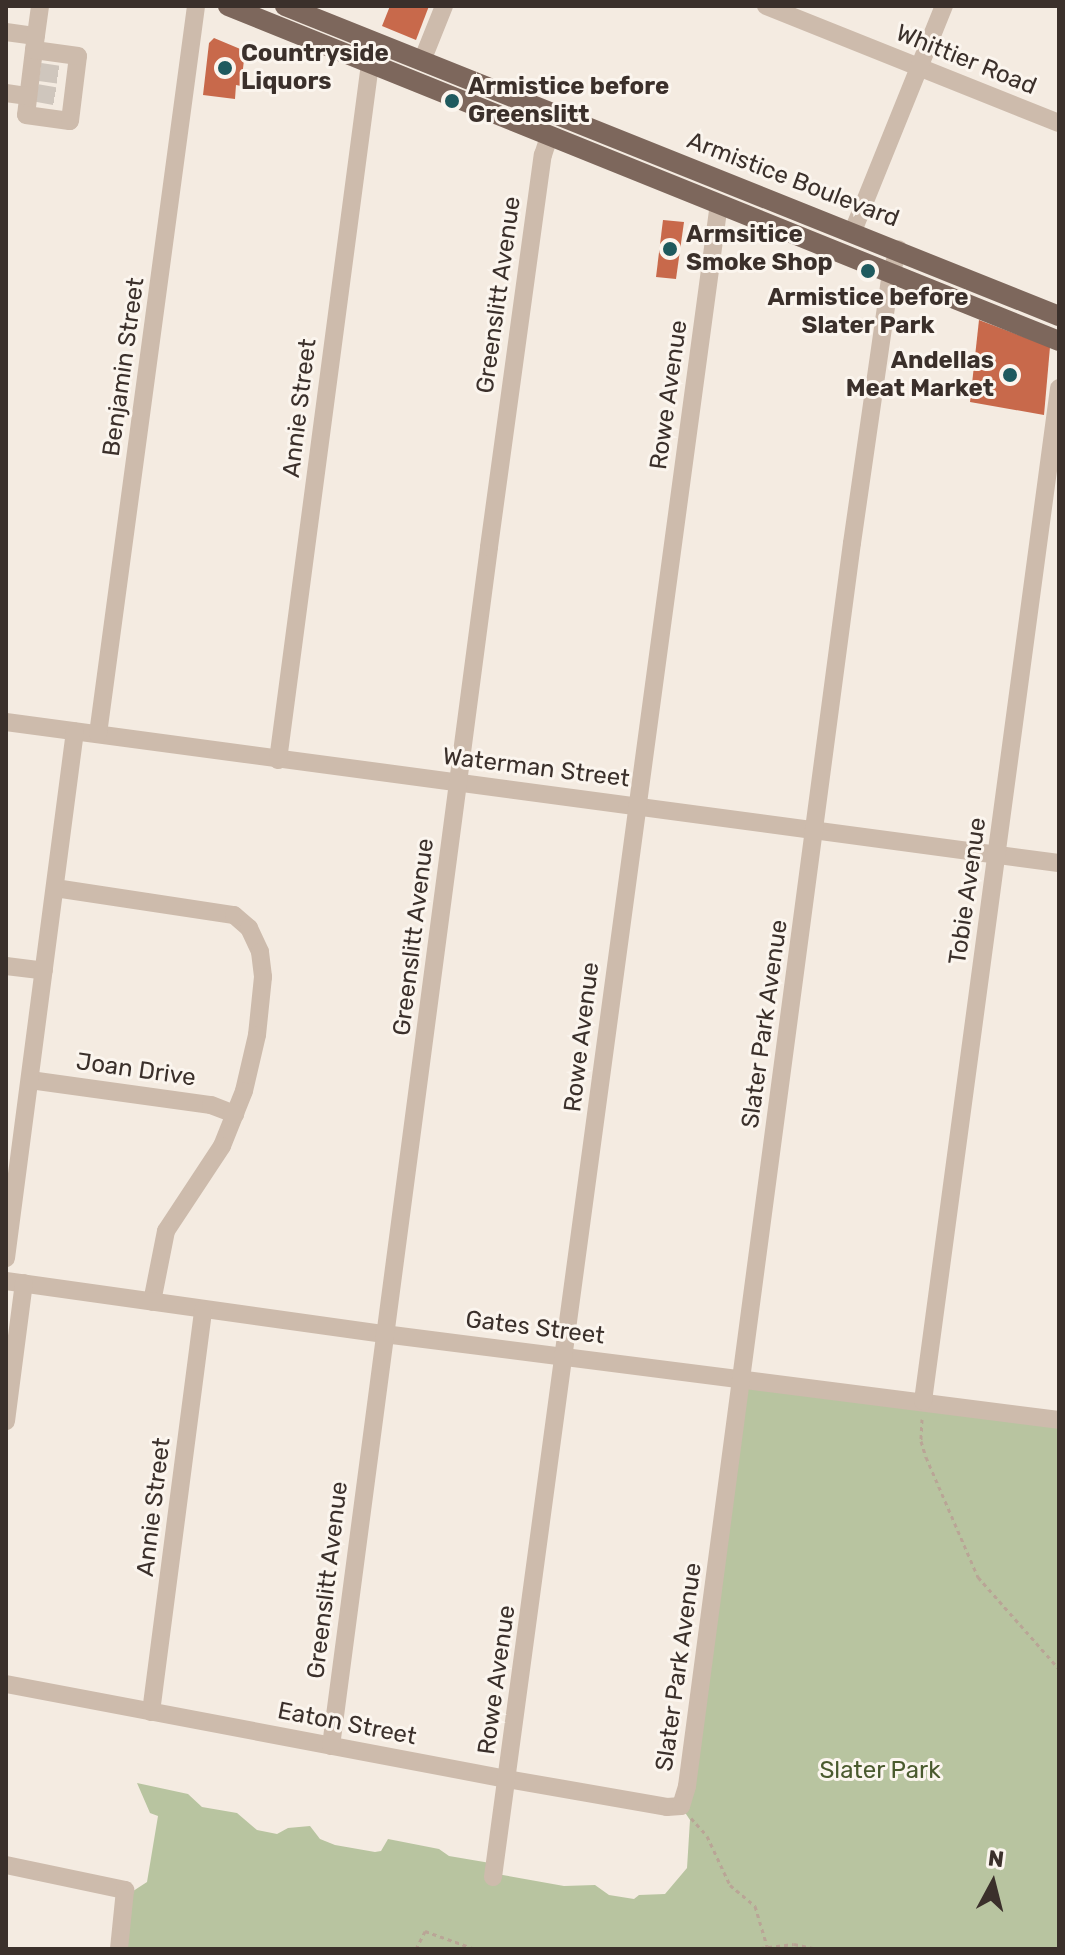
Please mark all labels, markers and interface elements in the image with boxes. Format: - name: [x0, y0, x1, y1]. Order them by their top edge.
- street label: Whittier Road: [891, 19, 1041, 101]
- place label: Countryside Liquors: [241, 40, 389, 96]
- marker: Countryside Liquors: [216, 59, 234, 77]
- place label: Armistice before Greenslitt: [468, 73, 669, 129]
- marker: Armistice before Greenslitt: [443, 92, 461, 110]
- street label: Armistice Boulevard: [683, 126, 903, 234]
- street label: Greenslitt Avenue: [471, 194, 527, 396]
- place label: Armsitice Smoke Shop: [686, 221, 833, 277]
- marker: Armsitice Smoke Shop: [661, 240, 679, 258]
- marker: Armistice before Slater Park: [859, 262, 877, 280]
- street label: Benjamin Street: [97, 276, 151, 458]
- place label: Armistice before Slater Park: [767, 284, 969, 340]
- street label: Rowe Avenue: [644, 318, 694, 472]
- street label: Annie Street: [277, 337, 323, 479]
- place label: Andellas Meat Market: [846, 347, 994, 403]
- marker: Andellas Meat Market: [1001, 366, 1019, 384]
- street label: Waterman Street: [441, 742, 631, 794]
- street label: Tobie Avenue: [943, 815, 993, 967]
- street label: Greenslitt Avenue: [388, 836, 440, 1038]
- street label: Slater Park Avenue: [736, 917, 794, 1131]
- street label: Rowe Avenue: [558, 960, 606, 1114]
- street label: Joan Drive: [74, 1047, 198, 1093]
- street label: Gates Street: [464, 1305, 606, 1351]
- street label: Annie Street: [131, 1436, 177, 1578]
- street label: Greenslitt Avenue: [302, 1479, 354, 1681]
- street label: Slater Park Avenue: [650, 1560, 708, 1774]
- street label: Rowe Avenue: [472, 1603, 522, 1757]
- street label: Eaton Street: [275, 1696, 419, 1752]
- park label: Slater Park: [819, 1757, 941, 1785]
- north arrow: [953, 1843, 1033, 1923]
- text: N: [986, 1844, 1005, 1873]

